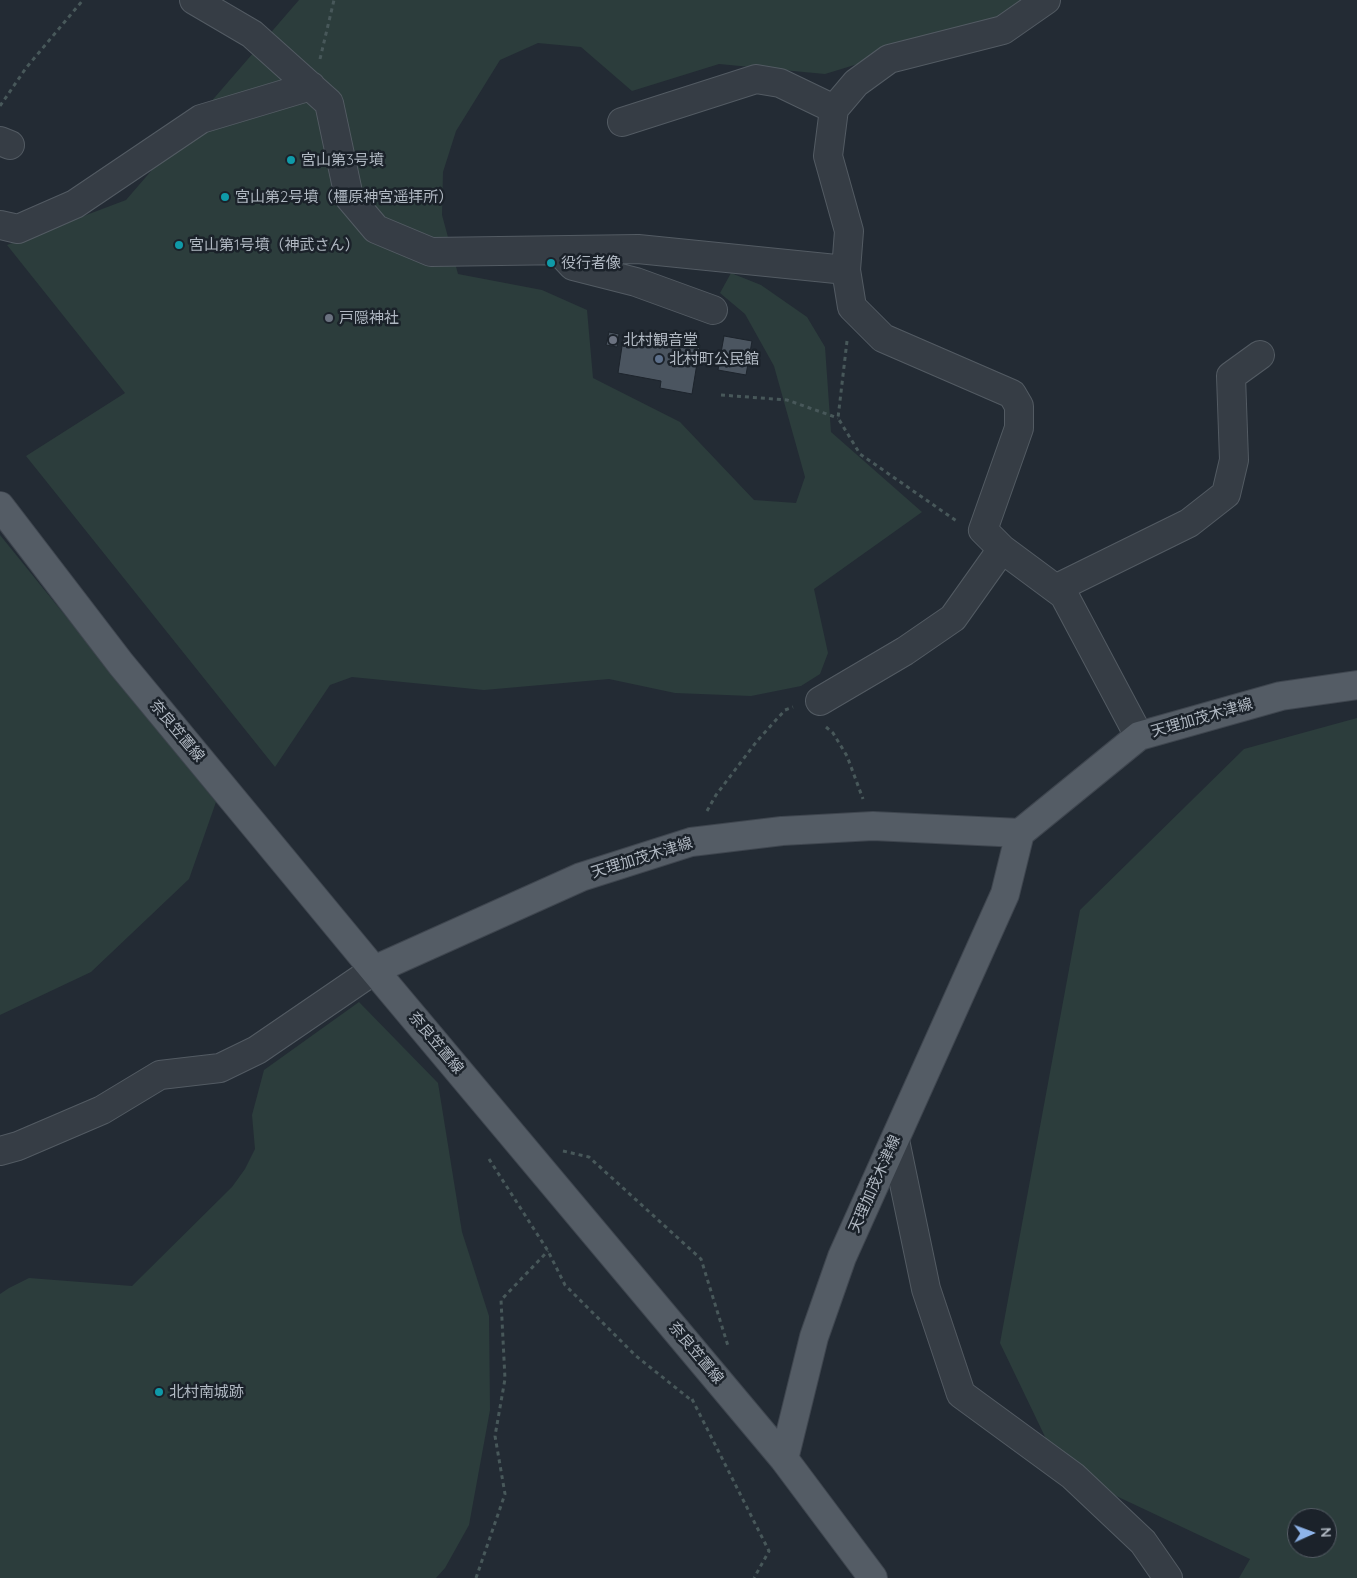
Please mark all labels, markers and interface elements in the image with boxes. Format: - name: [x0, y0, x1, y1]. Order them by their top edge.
- place label: 宮山第3号墳: [301, 151, 384, 169]
- marker: 宮山第3号墳: [285, 154, 297, 166]
- place label: 宮山第2号墳（橿原神宮遥拝所）: [235, 188, 453, 206]
- marker: 宮山第2号墳（橿原神宮遥拝所）: [219, 191, 231, 203]
- place label: 宮山第1号墳（神武さん）: [189, 236, 360, 254]
- marker: 宮山第1号墳（神武さん）: [173, 239, 185, 251]
- place label: 役行者像: [561, 254, 621, 272]
- marker: 役行者像: [545, 257, 557, 269]
- place label: 戸隠神社: [339, 309, 399, 327]
- marker: 戸隠神社: [323, 312, 335, 324]
- place label: 北村観音堂: [623, 331, 698, 349]
- marker: 北村観音堂: [607, 334, 619, 346]
- place label: 北村町公民館: [669, 350, 759, 368]
- marker: 北村町公民館: [653, 353, 665, 365]
- street label: 天理加茂木津線: [1149, 695, 1255, 741]
- street label: 奈良笠置線: [146, 696, 208, 766]
- street label: 天理加茂木津線: [589, 834, 695, 882]
- street label: 奈良笠置線: [405, 1008, 467, 1078]
- street label: 天理加茂木津線: [845, 1132, 905, 1236]
- street label: 奈良笠置線: [665, 1318, 727, 1388]
- place label: 北村南城跡: [169, 1383, 244, 1401]
- marker: 北村南城跡: [153, 1386, 165, 1398]
- north arrow: [1287, 1508, 1337, 1558]
- text: N: [1317, 1527, 1335, 1538]

